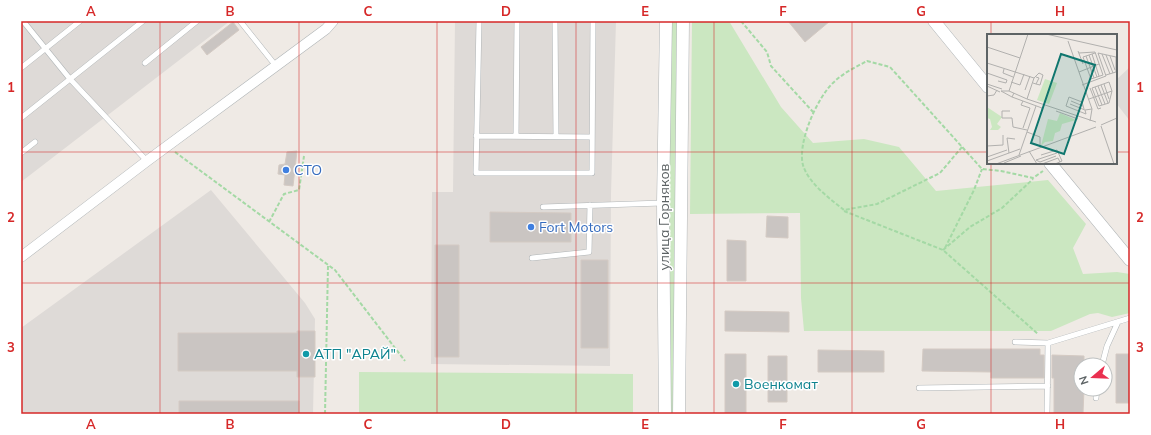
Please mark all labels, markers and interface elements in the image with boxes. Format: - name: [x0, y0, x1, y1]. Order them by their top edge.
- text: A: [86, 3, 96, 19]
- text: B: [226, 3, 235, 19]
- text: C: [364, 3, 373, 19]
- text: D: [501, 3, 511, 19]
- text: E: [641, 3, 649, 19]
- text: F: [779, 3, 787, 19]
- text: G: [916, 3, 926, 19]
- text: H: [1055, 3, 1065, 19]
- inset map: [987, 34, 1117, 164]
- text: 1: [7, 79, 15, 95]
- text: 1: [1136, 79, 1144, 95]
- place label: СТО: [294, 161, 322, 179]
- street label: улица Горняков: [655, 163, 673, 270]
- marker: СТО: [281, 165, 291, 175]
- text: 2: [7, 209, 15, 225]
- text: 2: [1136, 209, 1144, 225]
- place label: Fort Motors: [539, 218, 613, 236]
- marker: Fort Motors: [526, 222, 536, 232]
- text: 3: [7, 339, 15, 355]
- text: 3: [1136, 339, 1144, 355]
- place label: АТП "АРАЙ": [314, 345, 396, 363]
- marker: АТП "АРАЙ": [301, 349, 311, 359]
- north arrow: [1073, 357, 1113, 397]
- text: N: [1076, 374, 1092, 386]
- place label: Военкомат: [744, 375, 818, 393]
- marker: Военкомат: [731, 379, 741, 389]
- text: A: [86, 416, 96, 432]
- text: B: [226, 416, 235, 432]
- text: C: [364, 416, 373, 432]
- text: D: [501, 416, 511, 432]
- text: E: [641, 416, 649, 432]
- text: F: [779, 416, 787, 432]
- text: G: [916, 416, 926, 432]
- text: H: [1055, 416, 1065, 432]

